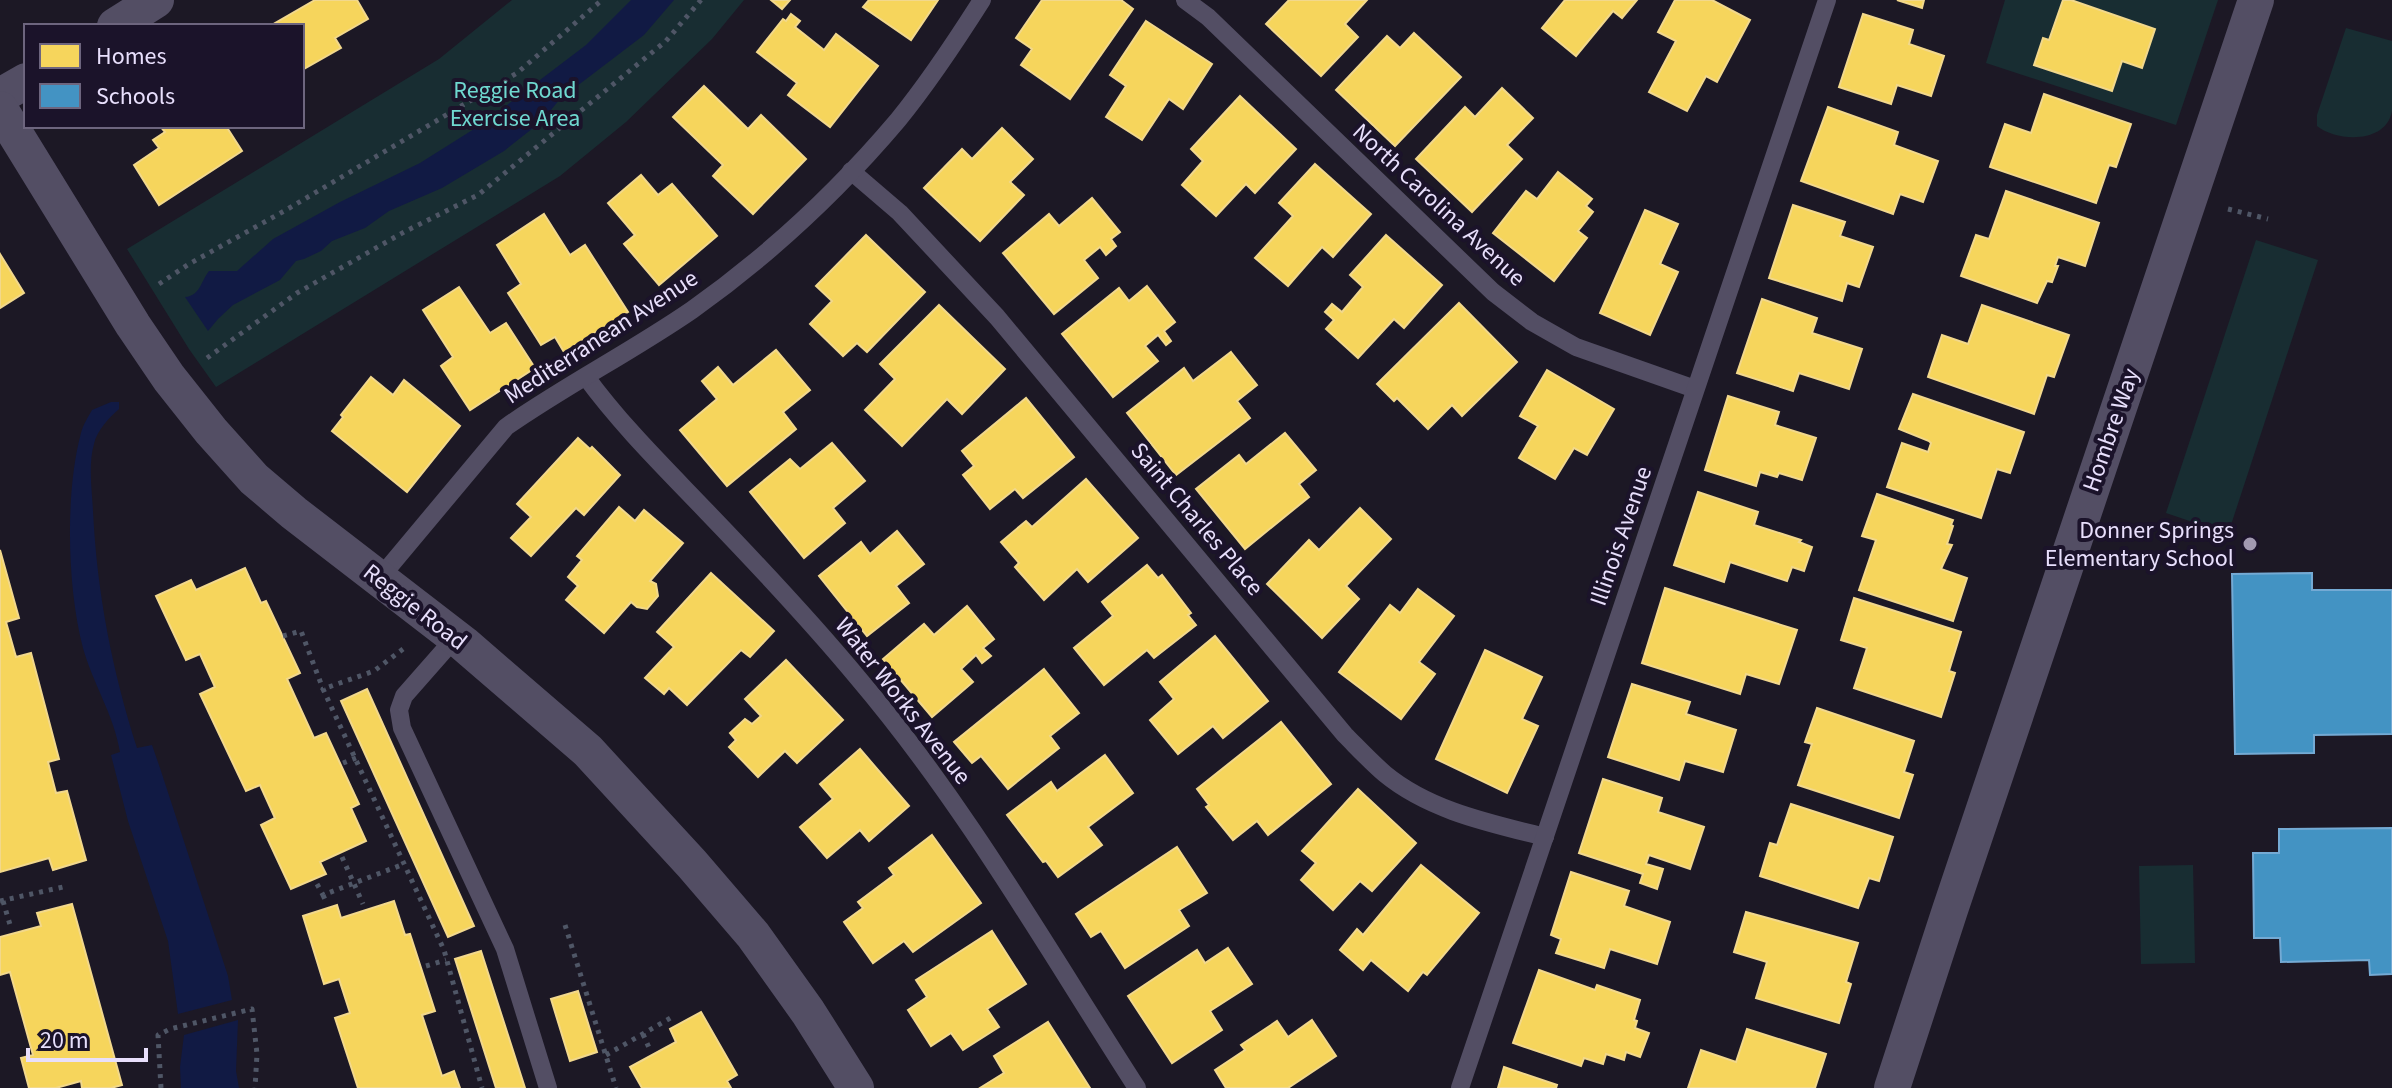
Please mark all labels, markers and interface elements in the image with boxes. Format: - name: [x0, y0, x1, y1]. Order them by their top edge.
- legend: [24, 24, 304, 128]
- text: Homes: [96, 39, 167, 74]
- park label: Reggie Road Exercise Area: [450, 73, 580, 136]
- text: Schools: [96, 79, 175, 114]
- street label: North Carolina Avenue: [1345, 115, 1533, 295]
- street label: Mediterranean Avenue: [497, 261, 705, 413]
- street label: Hombre Way: [2074, 364, 2148, 496]
- street label: Saint Charles Place: [1122, 435, 1272, 603]
- street label: Illinois Avenue: [1581, 462, 1661, 610]
- place label: Donner Springs Elementary School: [2045, 513, 2234, 576]
- marker: Donner Springs Elementary School: [2241, 535, 2259, 553]
- street label: Reggie Road: [356, 555, 474, 659]
- street label: Water Works Avenue: [826, 610, 980, 792]
- scale bar: [28, 1012, 146, 1062]
- text: 20 m: [40, 1023, 89, 1058]

